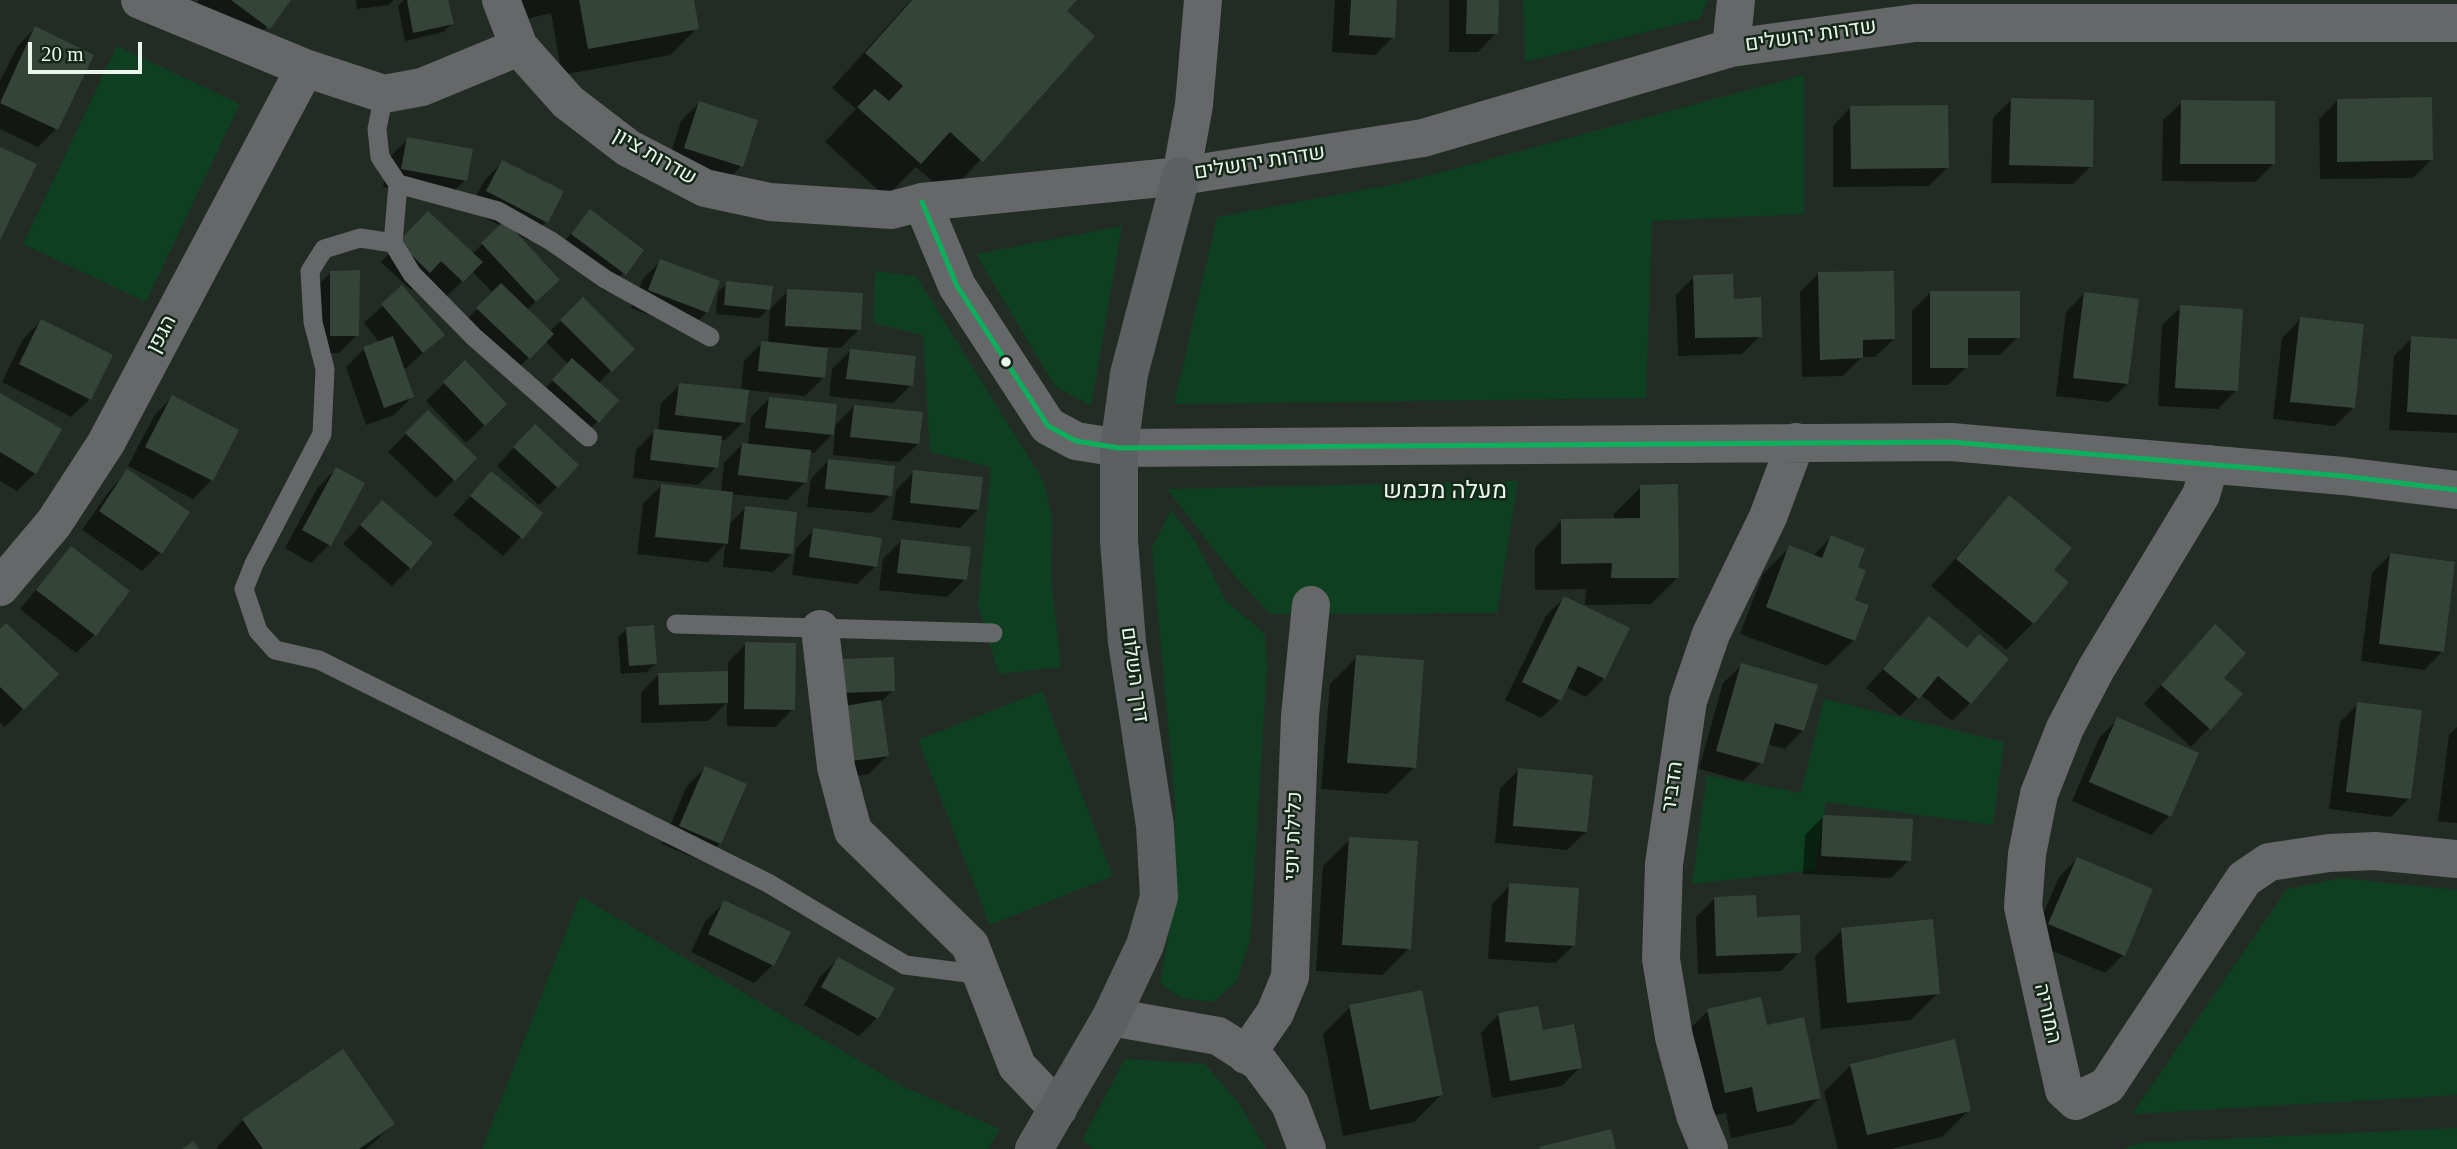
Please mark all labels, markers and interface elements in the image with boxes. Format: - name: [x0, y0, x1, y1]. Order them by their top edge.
- street label: שדרות ירושלים: [1744, 15, 1878, 59]
- scale bar: [32, 28, 145, 72]
- text: 20 m: [41, 42, 84, 66]
- street label: שדרות ציון: [608, 124, 700, 192]
- street label: שדרות ירושלים: [1193, 141, 1327, 187]
- street label: הגפן: [143, 312, 183, 358]
- unlabelled marker: [999, 355, 1013, 369]
- district label: מעלה מכמש: [1383, 479, 1507, 507]
- street label: דרך השלום: [1114, 626, 1152, 724]
- street label: הדביר: [1658, 760, 1690, 814]
- street label: כלילת יופי: [1281, 791, 1309, 881]
- street label: המוריה: [2027, 982, 2065, 1046]

